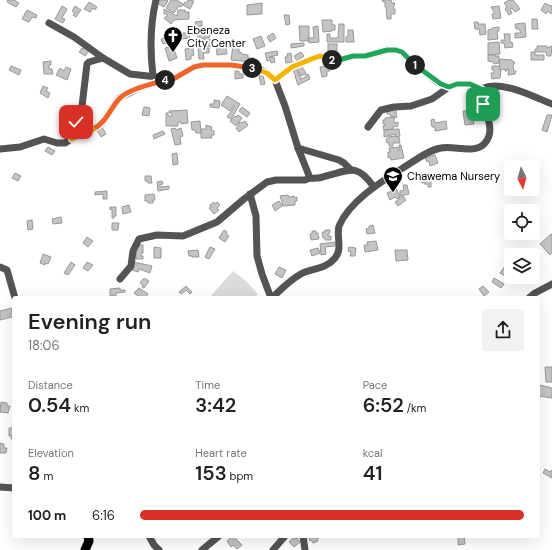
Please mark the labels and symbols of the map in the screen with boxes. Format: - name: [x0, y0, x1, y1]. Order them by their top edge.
- place label: Ebeneza City Center: [187, 23, 246, 50]
- church icon: Ebeneza City Center: [162, 25, 184, 53]
- pin: 2: [322, 50, 342, 70]
- pin: 1: [405, 55, 425, 75]
- pin: 3: [242, 58, 262, 78]
- pin: 4: [155, 70, 175, 90]
- pin: [466, 87, 500, 121]
- pin: [59, 105, 93, 139]
- north arrow: [504, 160, 540, 196]
- school or university icon: Chawema Nursery: [382, 165, 404, 193]
- place label: Chawema Nursery: [407, 169, 500, 183]

